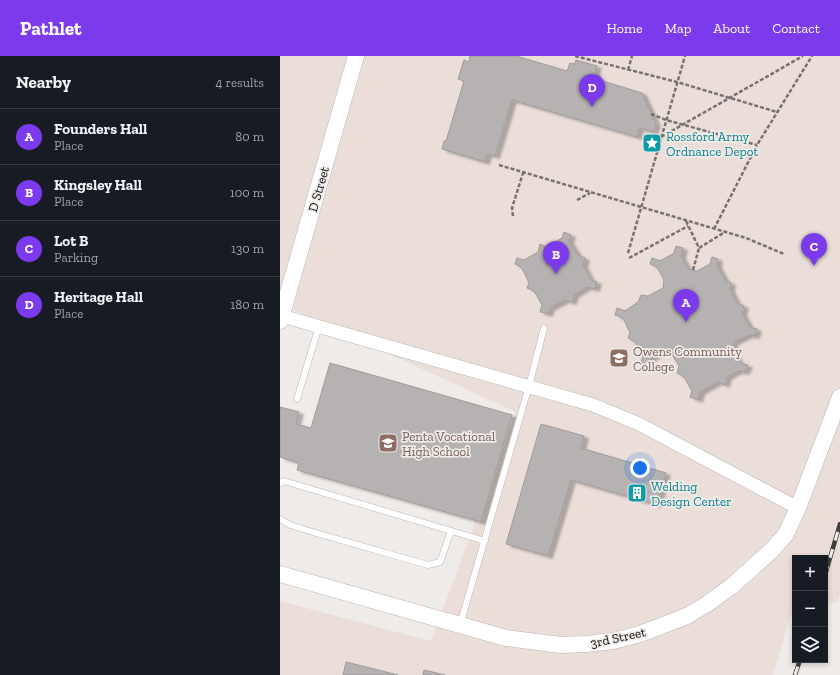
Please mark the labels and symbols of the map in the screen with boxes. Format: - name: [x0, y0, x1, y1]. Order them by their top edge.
- pin: D: [579, 74, 605, 107]
- place label: Rossford Army Ordnance Depot: [666, 129, 758, 159]
- place icon: Rossford Army Ordnance Depot: [641, 132, 663, 154]
- street label: D Street: [305, 165, 332, 213]
- pin: C: [801, 233, 827, 266]
- pin: B: [543, 241, 569, 274]
- pin: A: [673, 289, 699, 322]
- place label: Owens Community College: [633, 344, 742, 374]
- school or university icon: Owens Community College: [608, 347, 630, 369]
- place label: Penta Vocational High School: [402, 429, 496, 459]
- school or university icon: Penta Vocational High School: [377, 432, 399, 454]
- your location: [630, 458, 650, 478]
- place label: Welding Design Center: [651, 479, 731, 509]
- building icon: Welding Design Center: [626, 482, 648, 504]
- street label: 3rd Street: [589, 624, 647, 651]

